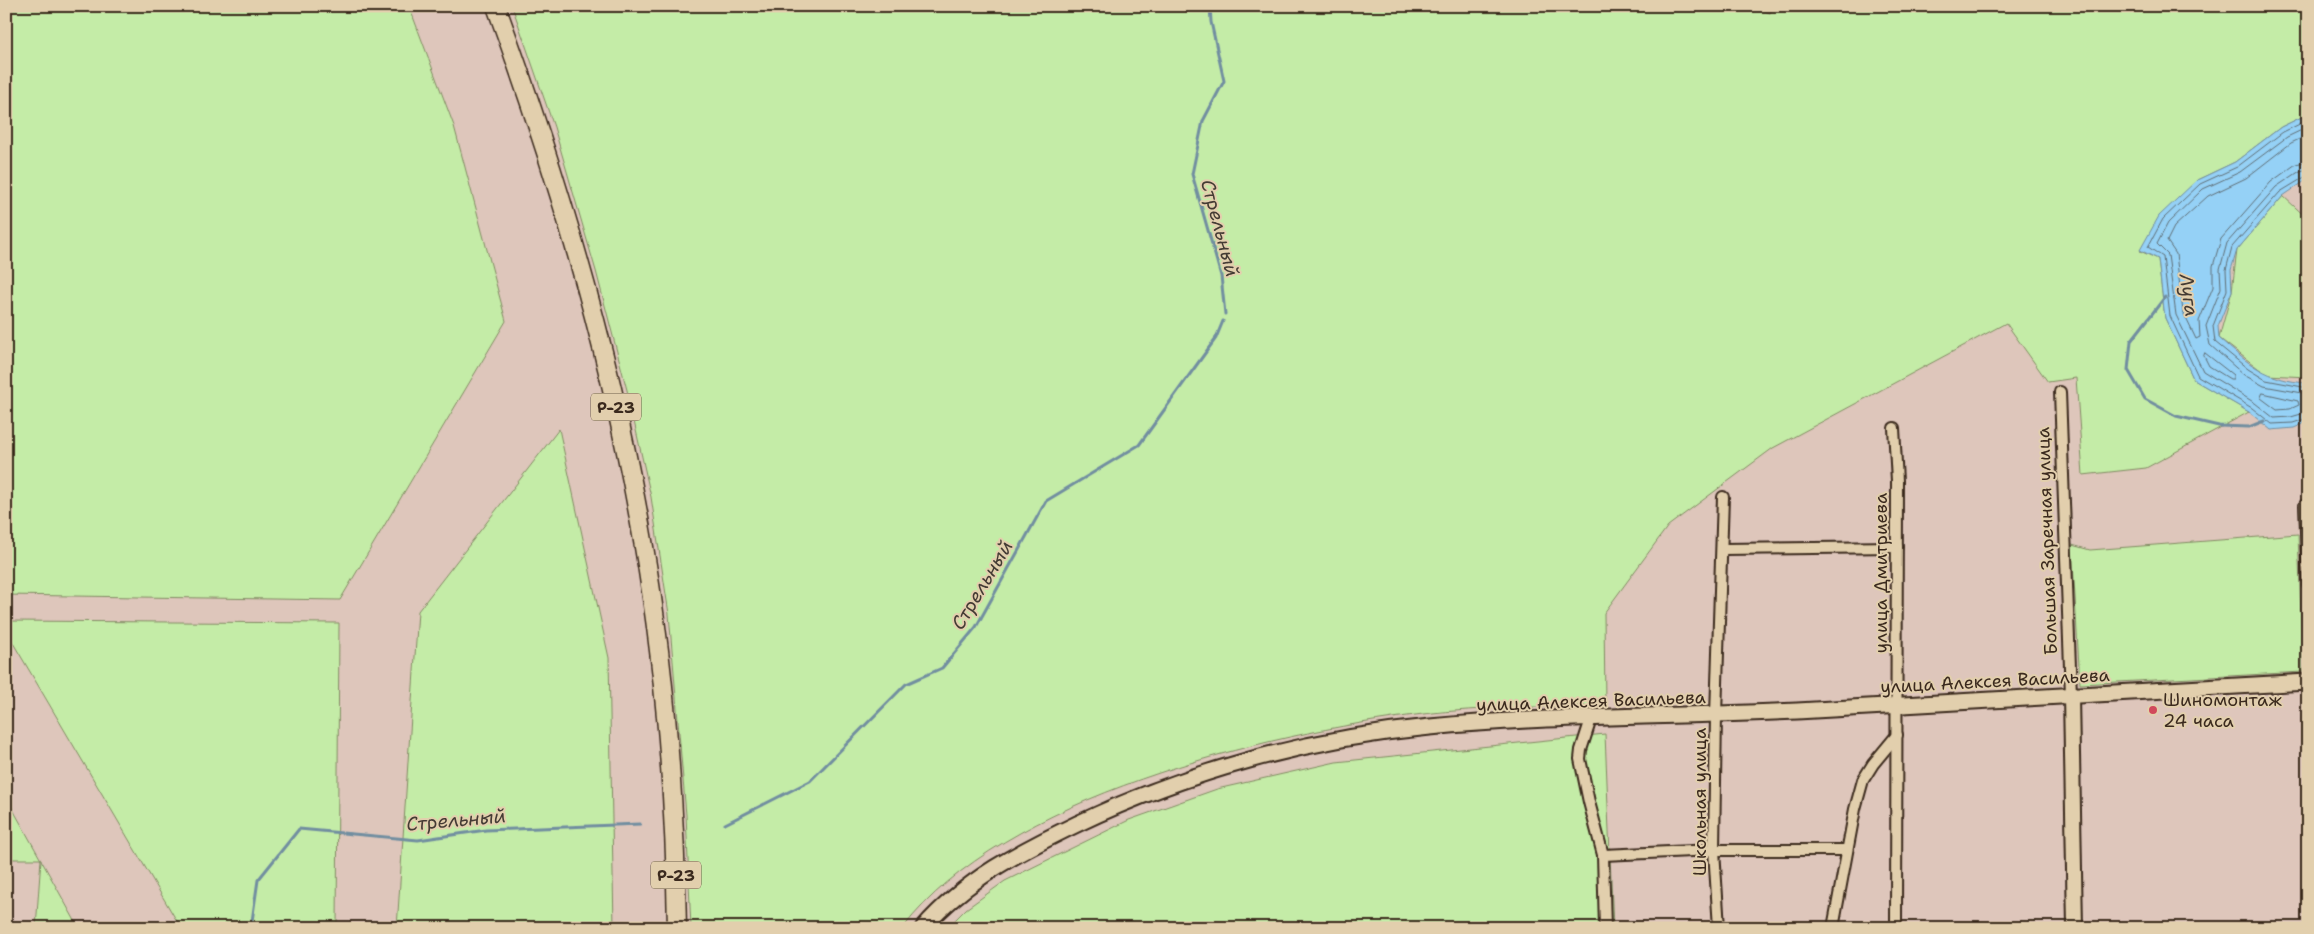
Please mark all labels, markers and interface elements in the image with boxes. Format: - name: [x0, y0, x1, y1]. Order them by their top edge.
- water label: Стрельный: [1195, 177, 1245, 279]
- water label: Луга: [2173, 271, 2204, 318]
- road number: Р-23: [591, 394, 641, 421]
- street label: Большая Заречная улица: [2031, 427, 2063, 655]
- street label: улица Дмитриева: [1869, 493, 1893, 653]
- water label: Стрельный: [946, 536, 1018, 634]
- street label: улица Алексея Васильева: [1880, 663, 2110, 699]
- street label: улица Алексея Васильева: [1476, 685, 1706, 717]
- place label: Шиномонтаж 24 часа: [2163, 688, 2282, 733]
- marker: Шиномонтаж 24 часа: [2147, 704, 2159, 716]
- street label: Школьная улица: [1688, 728, 1712, 876]
- water label: Стрельный: [405, 803, 507, 837]
- road number: Р-23: [651, 862, 701, 888]

